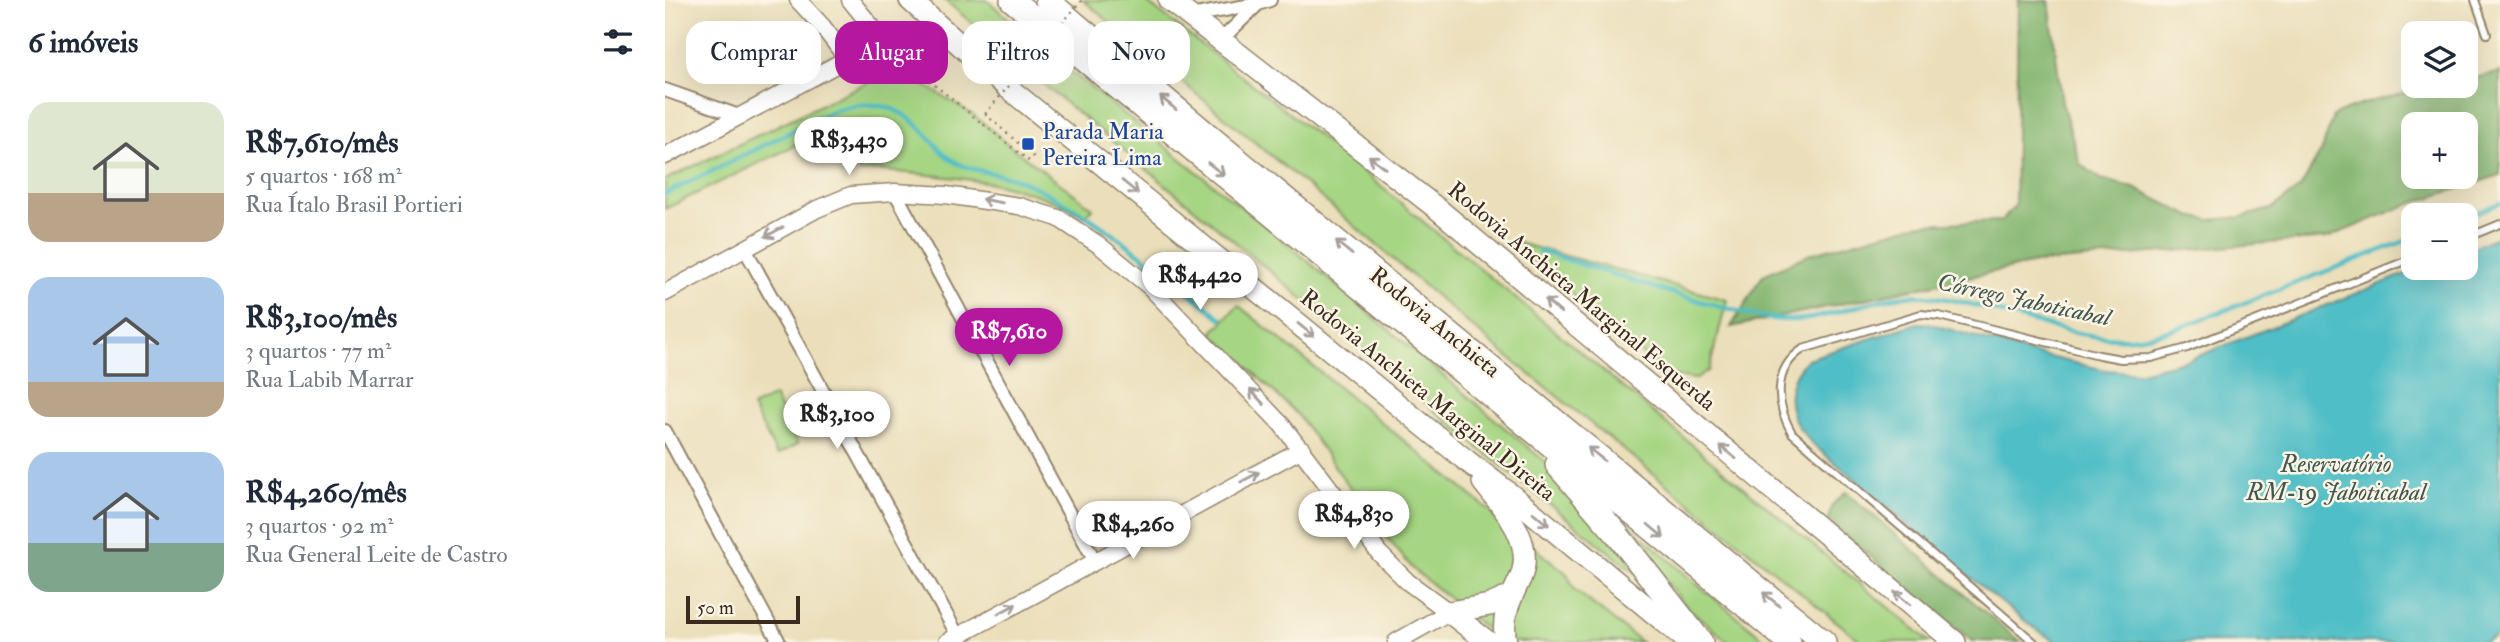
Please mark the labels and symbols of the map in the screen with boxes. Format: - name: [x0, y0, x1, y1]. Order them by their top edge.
- one-way arrow: [1160, 95, 1178, 111]
- place label: Parada Maria Pereira Lima: [1042, 117, 1164, 172]
- pin: R$3,430: [784, 118, 914, 177]
- marker: Parada Maria Pereira Lima: [1020, 136, 1036, 152]
- one-way arrow: [1369, 155, 1387, 170]
- one-way arrow: [1206, 161, 1224, 177]
- street label: Rodovia Anchieta Marginal Esquerda: [1442, 175, 1723, 417]
- one-way arrow: [1120, 179, 1138, 195]
- one-way arrow: [981, 194, 1004, 207]
- one-way arrow: [764, 226, 785, 239]
- one-way arrow: [1336, 240, 1354, 255]
- pin: R$4,420: [1135, 252, 1265, 312]
- street label: Rodovia Anchieta: [1364, 260, 1507, 384]
- water label: Córrego Jaboticabal: [1935, 267, 2116, 334]
- street label: Rodovia Anchieta Marginal Direita: [1294, 283, 1562, 507]
- one-way arrow: [1545, 298, 1563, 314]
- pin: R$7,610: [944, 308, 1074, 368]
- one-way arrow: [1297, 323, 1315, 338]
- one-way arrow: [1249, 389, 1266, 406]
- pin: R$3,100: [772, 392, 902, 451]
- one-way arrow: [1719, 444, 1737, 460]
- one-way arrow: [1587, 446, 1605, 462]
- water label: Reservatório RM-19 Jaboticabal: [2245, 449, 2428, 508]
- one-way arrow: [1239, 470, 1260, 483]
- pin: R$4,830: [1289, 491, 1419, 551]
- pin: R$4,260: [1068, 502, 1198, 561]
- one-way arrow: [1531, 511, 1549, 527]
- one-way arrow: [1647, 524, 1665, 539]
- one-way arrow: [1894, 590, 1912, 606]
- one-way arrow: [1763, 591, 1781, 606]
- scale bar: [686, 593, 800, 625]
- one-way arrow: [996, 602, 1017, 615]

